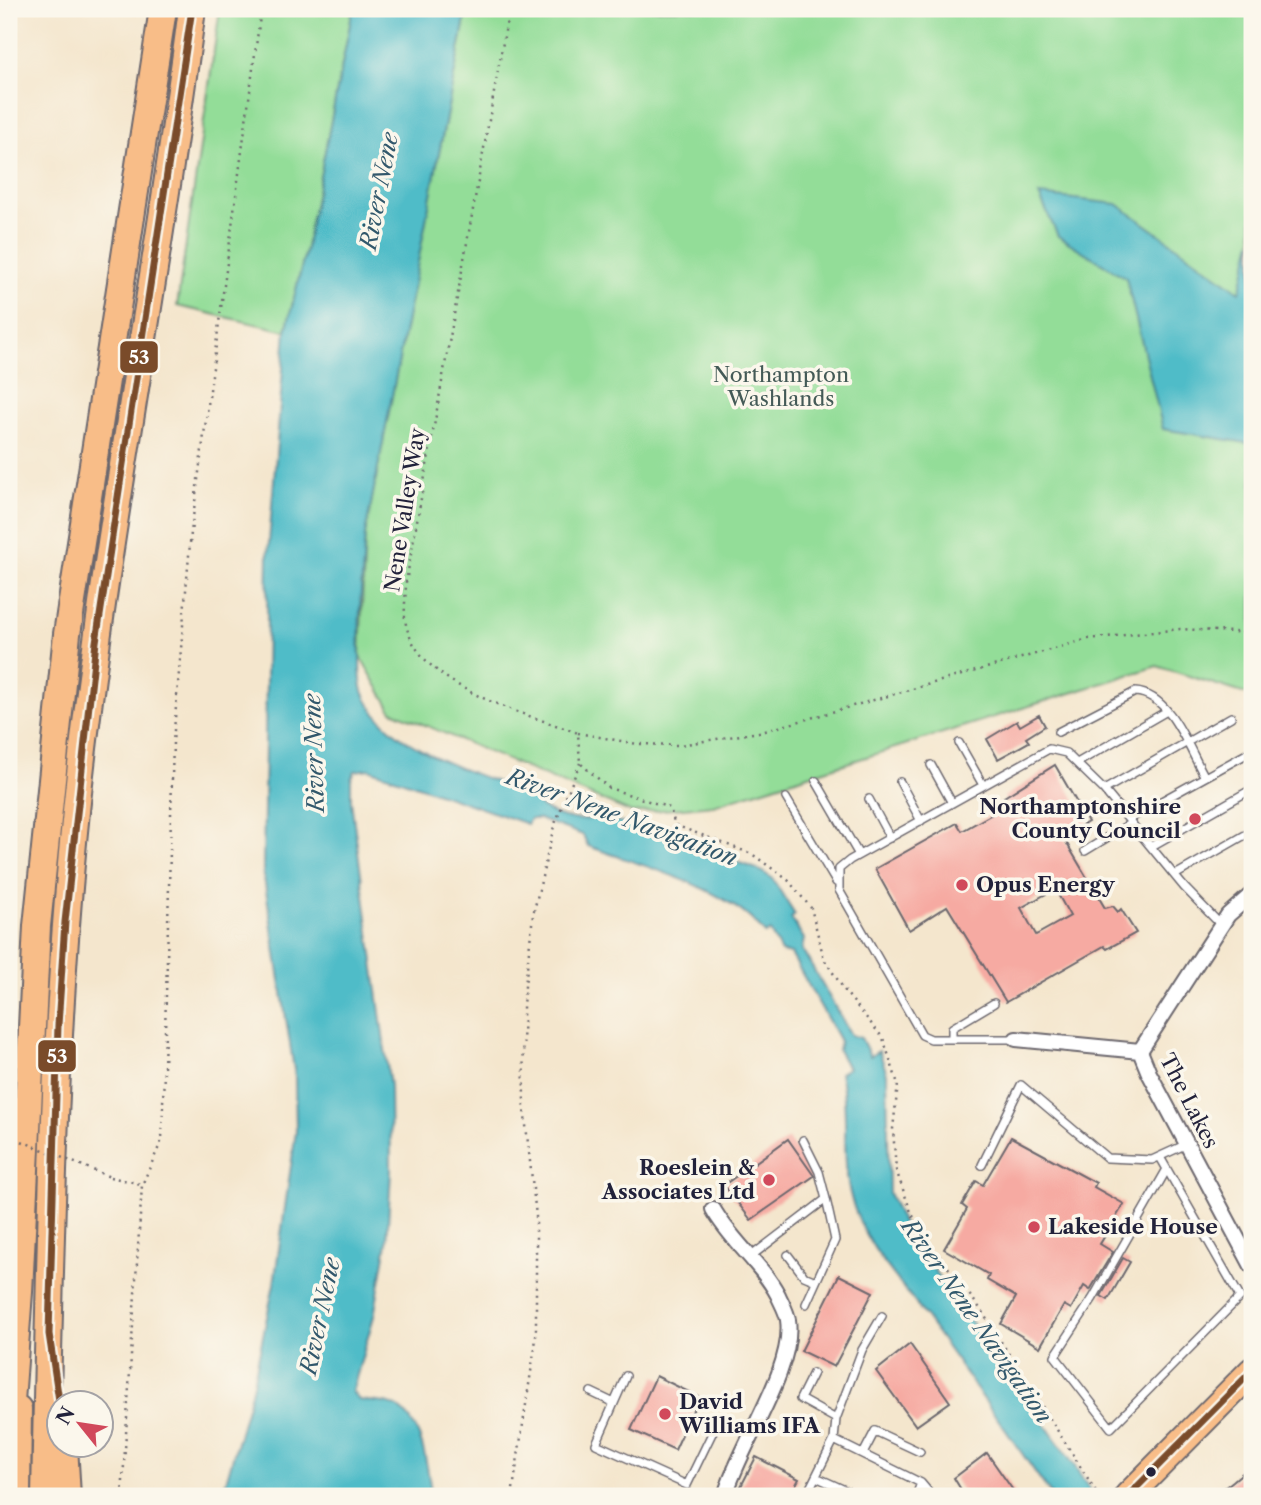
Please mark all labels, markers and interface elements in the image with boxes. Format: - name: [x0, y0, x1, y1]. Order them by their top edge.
- water label: River Nene: [354, 129, 404, 254]
- line badge: 53: [119, 340, 159, 374]
- text: 53: [128, 346, 150, 369]
- park label: Northampton Washlands: [713, 362, 849, 411]
- street label: Nene Valley Way: [379, 426, 430, 594]
- water label: River Nene: [298, 692, 330, 815]
- water label: River Nene Navigation: [501, 762, 741, 872]
- place label: Northamptonshire County Council: [979, 794, 1181, 843]
- marker: Northamptonshire County Council: [1187, 811, 1203, 827]
- place label: Opus Energy: [976, 872, 1116, 897]
- marker: Opus Energy: [954, 877, 970, 893]
- line badge: 53: [37, 1039, 77, 1073]
- text: 53: [46, 1045, 68, 1068]
- street label: The Lakes: [1155, 1049, 1224, 1152]
- place label: Roeslein & Associates Ltd: [601, 1155, 756, 1204]
- marker: Roeslein & Associates Ltd: [761, 1172, 777, 1188]
- water label: River Nene Navigation: [895, 1212, 1058, 1429]
- place label: Lakeside House: [1048, 1214, 1218, 1239]
- marker: Lakeside House: [1026, 1219, 1042, 1235]
- water label: River Nene: [294, 1254, 346, 1379]
- place label: David Williams IFA: [678, 1389, 821, 1438]
- north arrow: [46, 1390, 116, 1460]
- text: N: [52, 1403, 80, 1429]
- marker: David Williams IFA: [657, 1406, 673, 1422]
- unlabelled marker: [1144, 1465, 1158, 1479]

